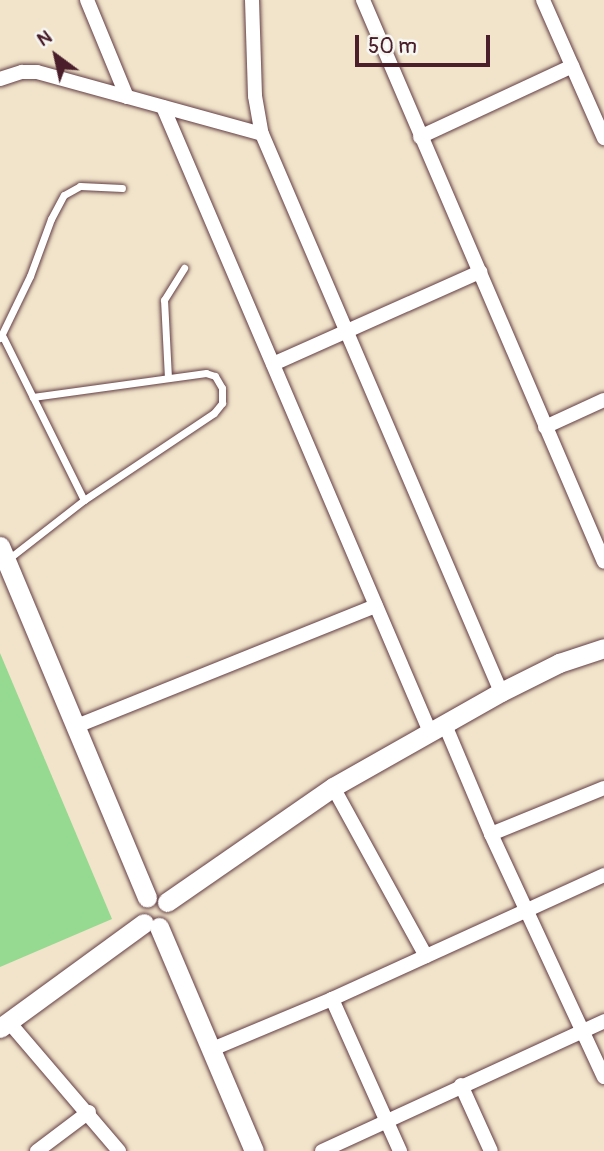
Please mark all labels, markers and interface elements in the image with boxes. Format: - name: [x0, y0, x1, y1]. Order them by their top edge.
- north arrow: [21, 21, 91, 91]
- scale bar: [359, 21, 494, 65]
- text: N: [33, 25, 56, 52]
- text: 50 m: [368, 33, 417, 60]

